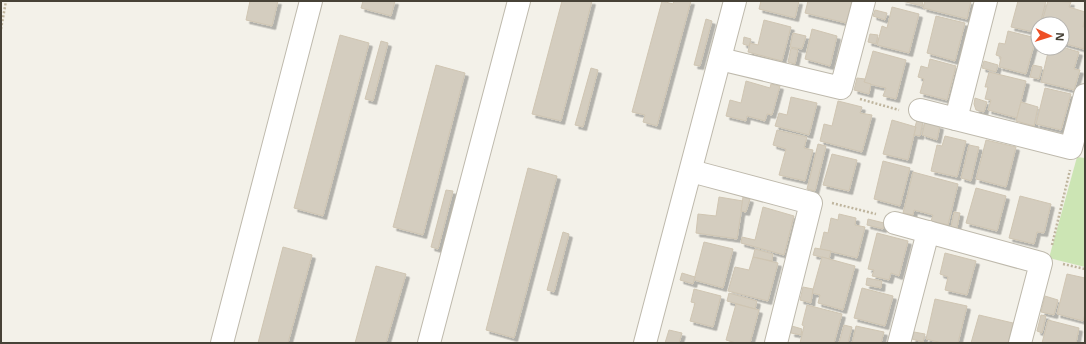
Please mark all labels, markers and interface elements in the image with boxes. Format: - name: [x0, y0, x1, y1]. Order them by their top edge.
- north arrow: [1030, 16, 1070, 56]
- text: N: [1053, 32, 1068, 42]

